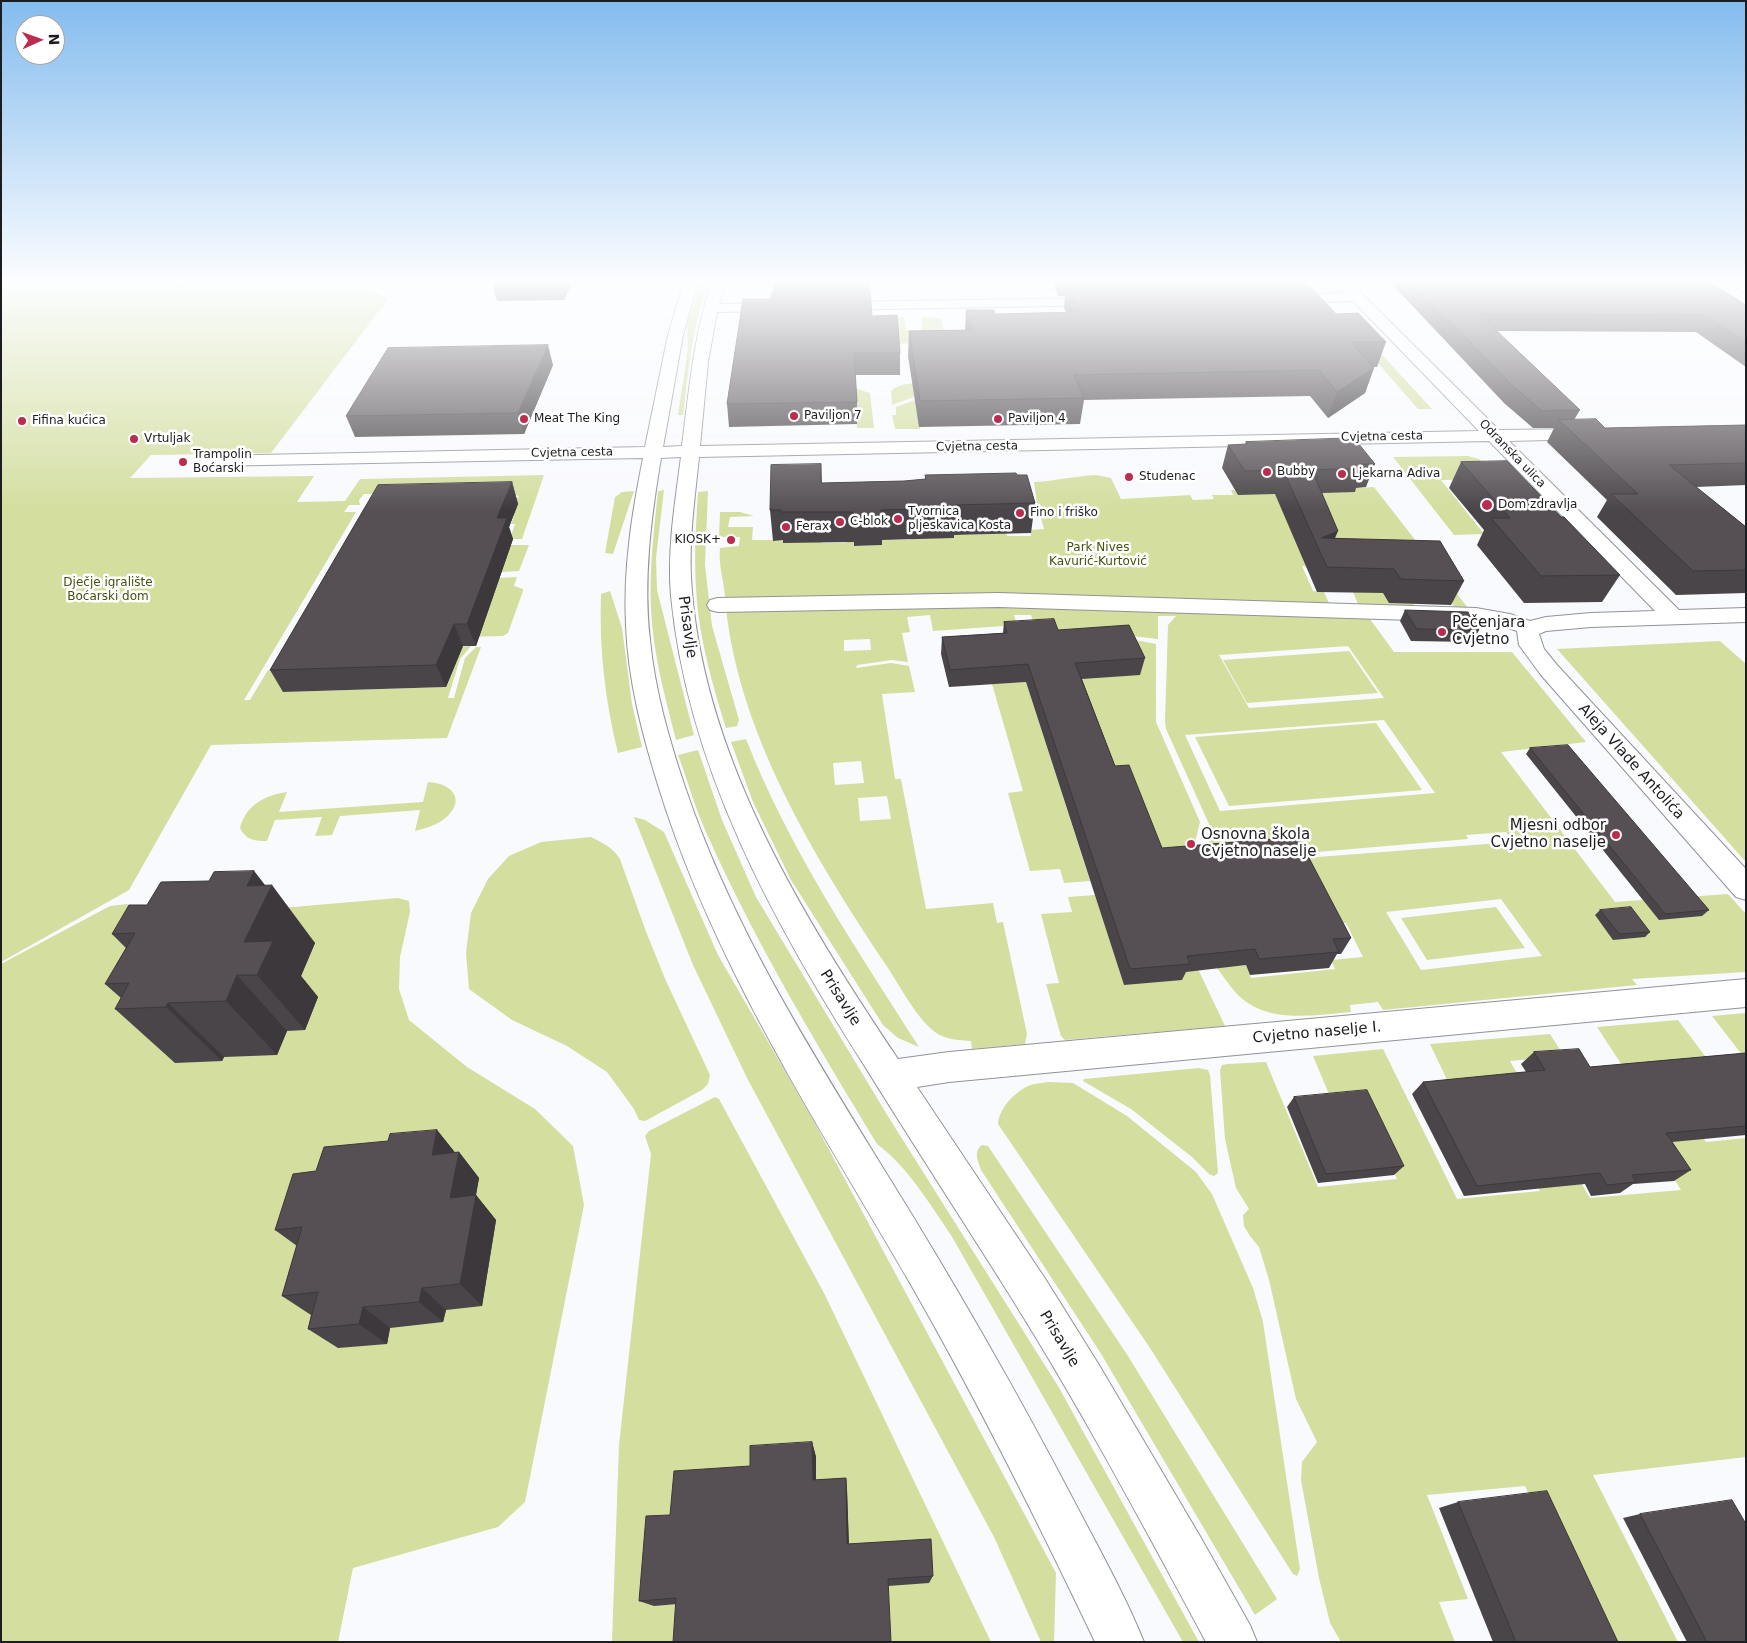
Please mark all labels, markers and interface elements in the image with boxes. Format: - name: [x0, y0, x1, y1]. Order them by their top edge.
- north arrow: [15, 15, 65, 65]
- text: N: [46, 33, 62, 46]
- place label: Paviljon 7: [804, 409, 862, 423]
- marker: Paviljon 7: [788, 410, 800, 422]
- place label: Meat The King: [534, 412, 620, 426]
- place label: Paviljon 4: [1008, 412, 1066, 426]
- marker: Meat The King: [518, 413, 530, 425]
- marker: Paviljon 4: [992, 413, 1004, 425]
- place label: Fifina kućica: [32, 414, 106, 428]
- marker: Fifina kućica: [16, 415, 28, 427]
- street label: Odranska ulica: [1476, 417, 1548, 491]
- street label: Cvjetna cesta: [1341, 429, 1423, 445]
- place label: Vrtuljak: [144, 432, 190, 446]
- marker: Vrtuljak: [128, 433, 140, 445]
- street label: Cvjetna cesta: [936, 439, 1018, 455]
- street label: Cvjetna cesta: [531, 445, 613, 461]
- place label: Trampolin Boćarski: [193, 448, 252, 476]
- marker: Trampolin Boćarski: [177, 456, 189, 468]
- place label: Bubby: [1277, 465, 1315, 479]
- marker: Bubby: [1261, 466, 1273, 478]
- place label: Ljekarna Adiva: [1352, 467, 1440, 481]
- marker: Ljekarna Adiva: [1336, 468, 1348, 480]
- place label: Studenac: [1139, 470, 1195, 484]
- marker: Studenac: [1123, 471, 1135, 483]
- marker: Dom zdravlja: [1480, 498, 1494, 512]
- place label: Dom zdravlja: [1498, 498, 1577, 512]
- place label: Tvornica pljeskavica Kosta: [908, 505, 1011, 533]
- place label: Fino i friško: [1030, 506, 1098, 520]
- marker: Fino i friško: [1014, 507, 1026, 519]
- marker: Tvornica pljeskavica Kosta: [892, 513, 904, 525]
- place label: C-blok: [850, 515, 888, 529]
- marker: C-blok: [834, 516, 846, 528]
- place label: Ferax: [796, 520, 829, 534]
- marker: Ferax: [780, 521, 792, 533]
- place label: KIOSK+: [675, 533, 721, 547]
- marker: KIOSK+: [725, 534, 737, 546]
- park label: Park Nives Kavurić-Kurtović: [1049, 541, 1147, 569]
- park label: Dječje igralište Boćarski dom: [63, 576, 153, 604]
- street label: Prisavlje: [674, 595, 700, 659]
- place label: Pečenjara Cvjetno: [1452, 614, 1525, 649]
- marker: Pečenjara Cvjetno: [1436, 626, 1448, 638]
- street label: Aleja Vlade Antolića: [1574, 700, 1688, 824]
- place label: Mjesni odbor Cvjetno naselje: [1491, 817, 1606, 852]
- place label: Osnovna škola Cvjetno naselje: [1201, 826, 1316, 861]
- marker: Mjesni odbor Cvjetno naselje: [1610, 829, 1622, 841]
- marker: Osnovna škola Cvjetno naselje: [1185, 838, 1197, 850]
- street label: Prisavlje: [816, 967, 864, 1029]
- street label: Cvjetno naselje I.: [1252, 1018, 1382, 1048]
- street label: Prisavlje: [1035, 1308, 1083, 1370]

